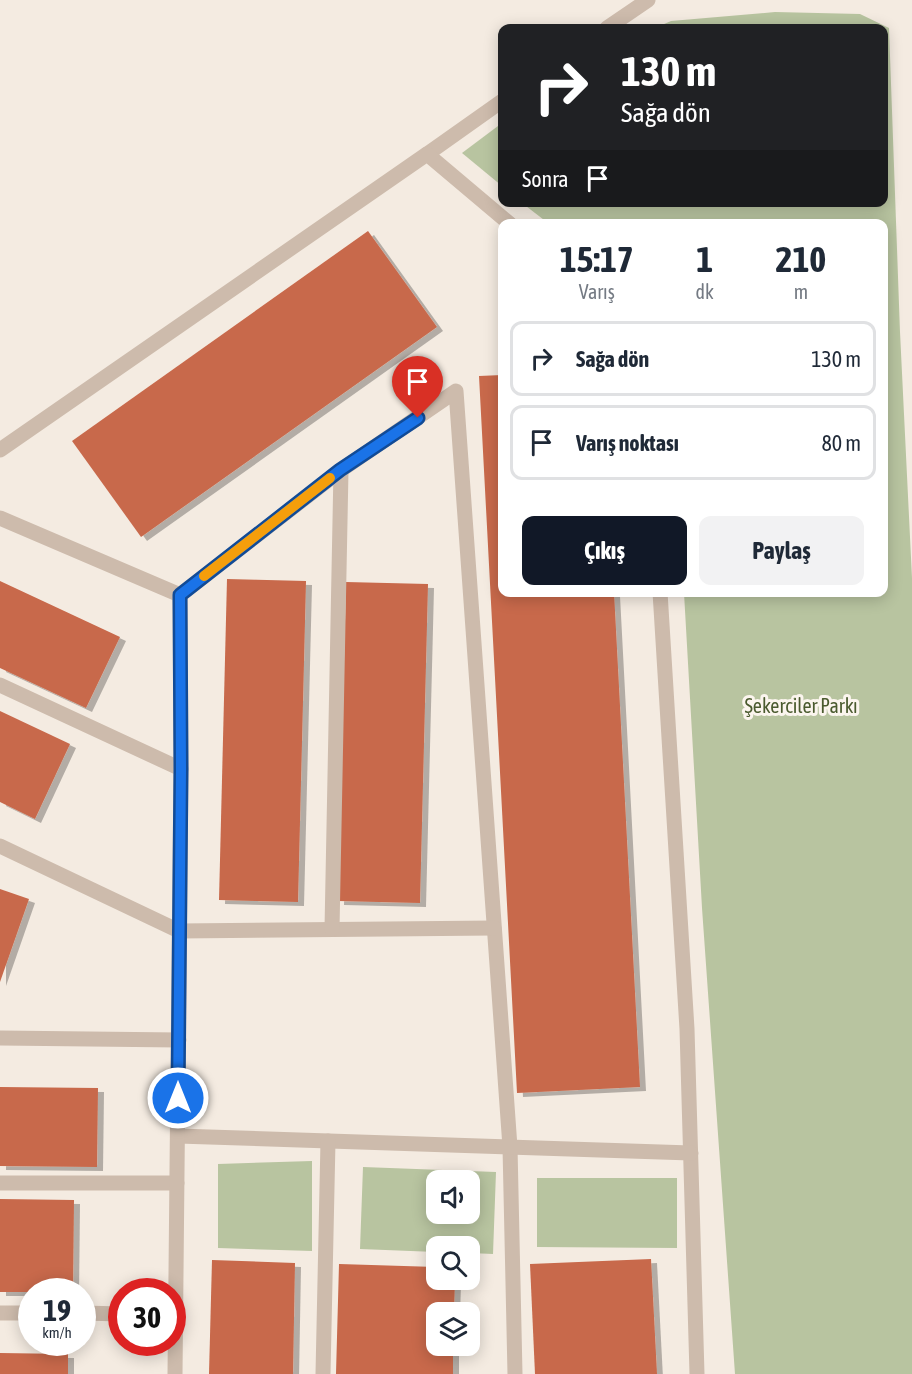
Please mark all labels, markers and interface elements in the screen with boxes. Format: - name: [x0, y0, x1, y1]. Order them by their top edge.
- text: 130 m: [621, 47, 716, 95]
- icon: right: [522, 48, 600, 126]
- text: Sağa dön: [621, 97, 711, 128]
- icon: arrive: [581, 162, 614, 195]
- text: Sonra: [522, 166, 569, 192]
- text: 15:17: [560, 238, 634, 280]
- text: 1: [696, 238, 713, 280]
- text: 210: [775, 238, 826, 280]
- text: Varış: [579, 280, 615, 303]
- text: dk: [696, 280, 714, 303]
- text: m: [794, 280, 808, 303]
- icon: right: [525, 342, 558, 375]
- text: Sağa dön: [576, 346, 649, 372]
- text: 130 m: [811, 346, 861, 372]
- pin: [392, 356, 443, 418]
- icon: arrive: [401, 365, 434, 398]
- icon: arrive: [525, 426, 558, 459]
- text: Varış noktası: [576, 430, 679, 456]
- text: 80 m: [821, 430, 861, 456]
- button: Çıkış: [522, 516, 687, 585]
- button: Paylaş: [699, 516, 864, 585]
- park label: Şekerciler Parkı: [744, 694, 858, 717]
- position arrow: [146, 1066, 210, 1130]
- map controls: [426, 1170, 480, 1356]
- button: sound: [426, 1170, 480, 1224]
- button: search: [426, 1236, 480, 1290]
- speed limit sign: 30: [108, 1278, 186, 1356]
- text: 19: [43, 1293, 71, 1327]
- button: layers: [426, 1302, 480, 1356]
- text: km/h: [42, 1324, 72, 1341]

